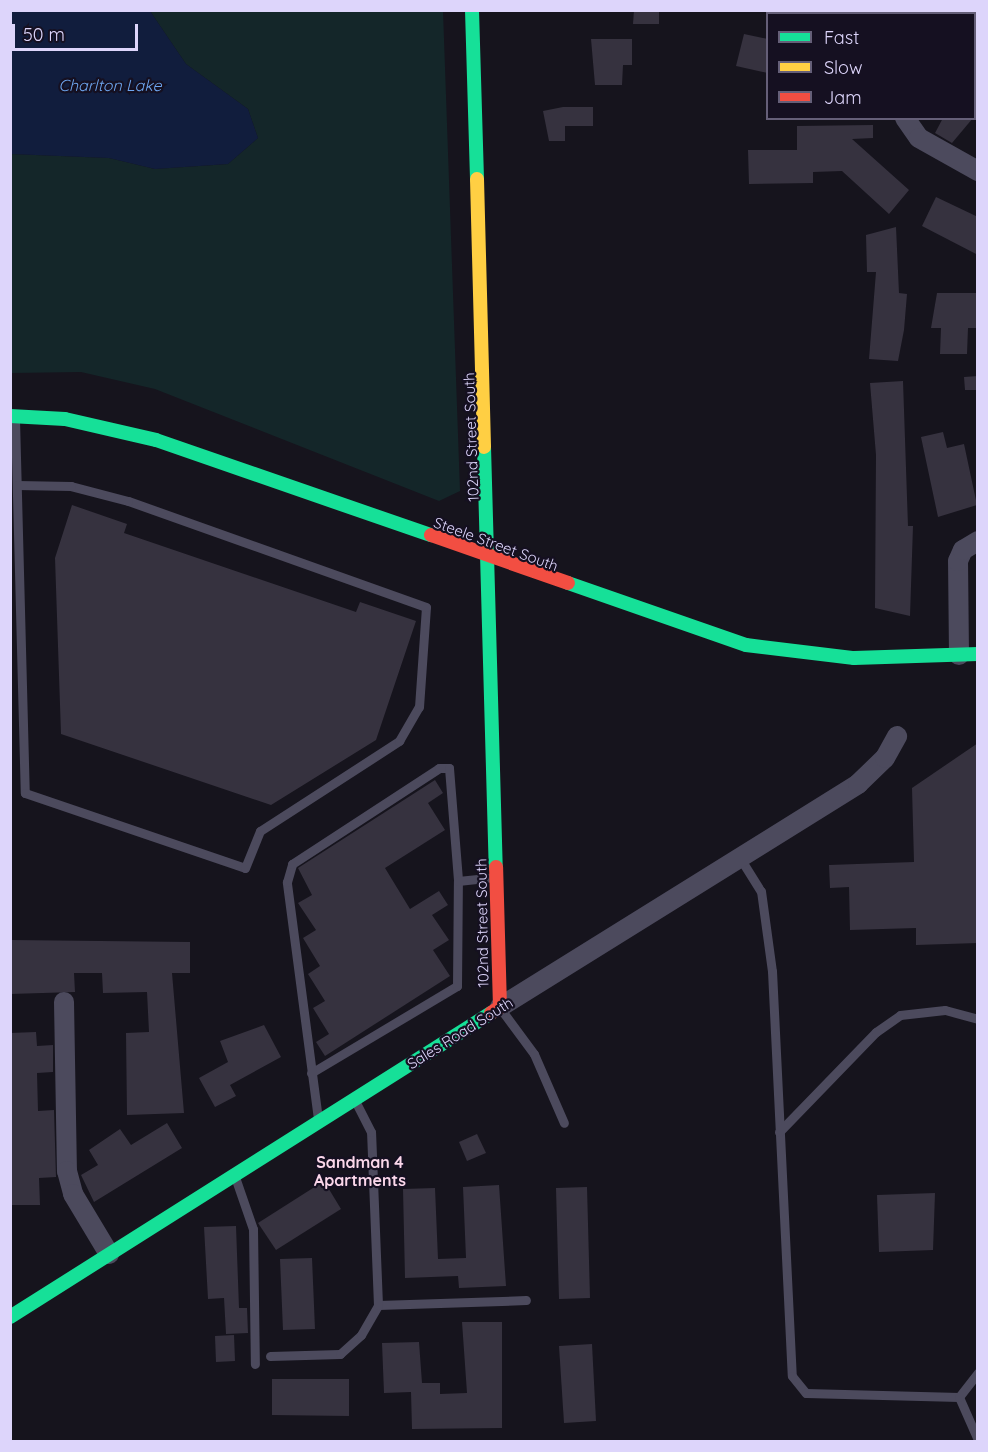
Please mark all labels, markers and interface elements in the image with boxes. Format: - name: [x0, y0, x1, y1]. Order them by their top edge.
- scale bar: [15, 12, 141, 50]
- legend: [766, 12, 976, 120]
- text: 50 m: [23, 23, 65, 46]
- text: Fast: [824, 26, 859, 49]
- text: Slow: [824, 56, 862, 79]
- water label: Charlton Lake: [58, 75, 162, 95]
- text: Jam: [824, 86, 862, 109]
- street label: 102nd Street South: [460, 372, 482, 502]
- street label: Steele Street South: [431, 513, 561, 575]
- street label: 102nd Street South: [472, 858, 492, 988]
- street label: Sales Road South: [404, 993, 516, 1073]
- district label: Sandman 4 Apartments: [314, 1152, 406, 1190]

